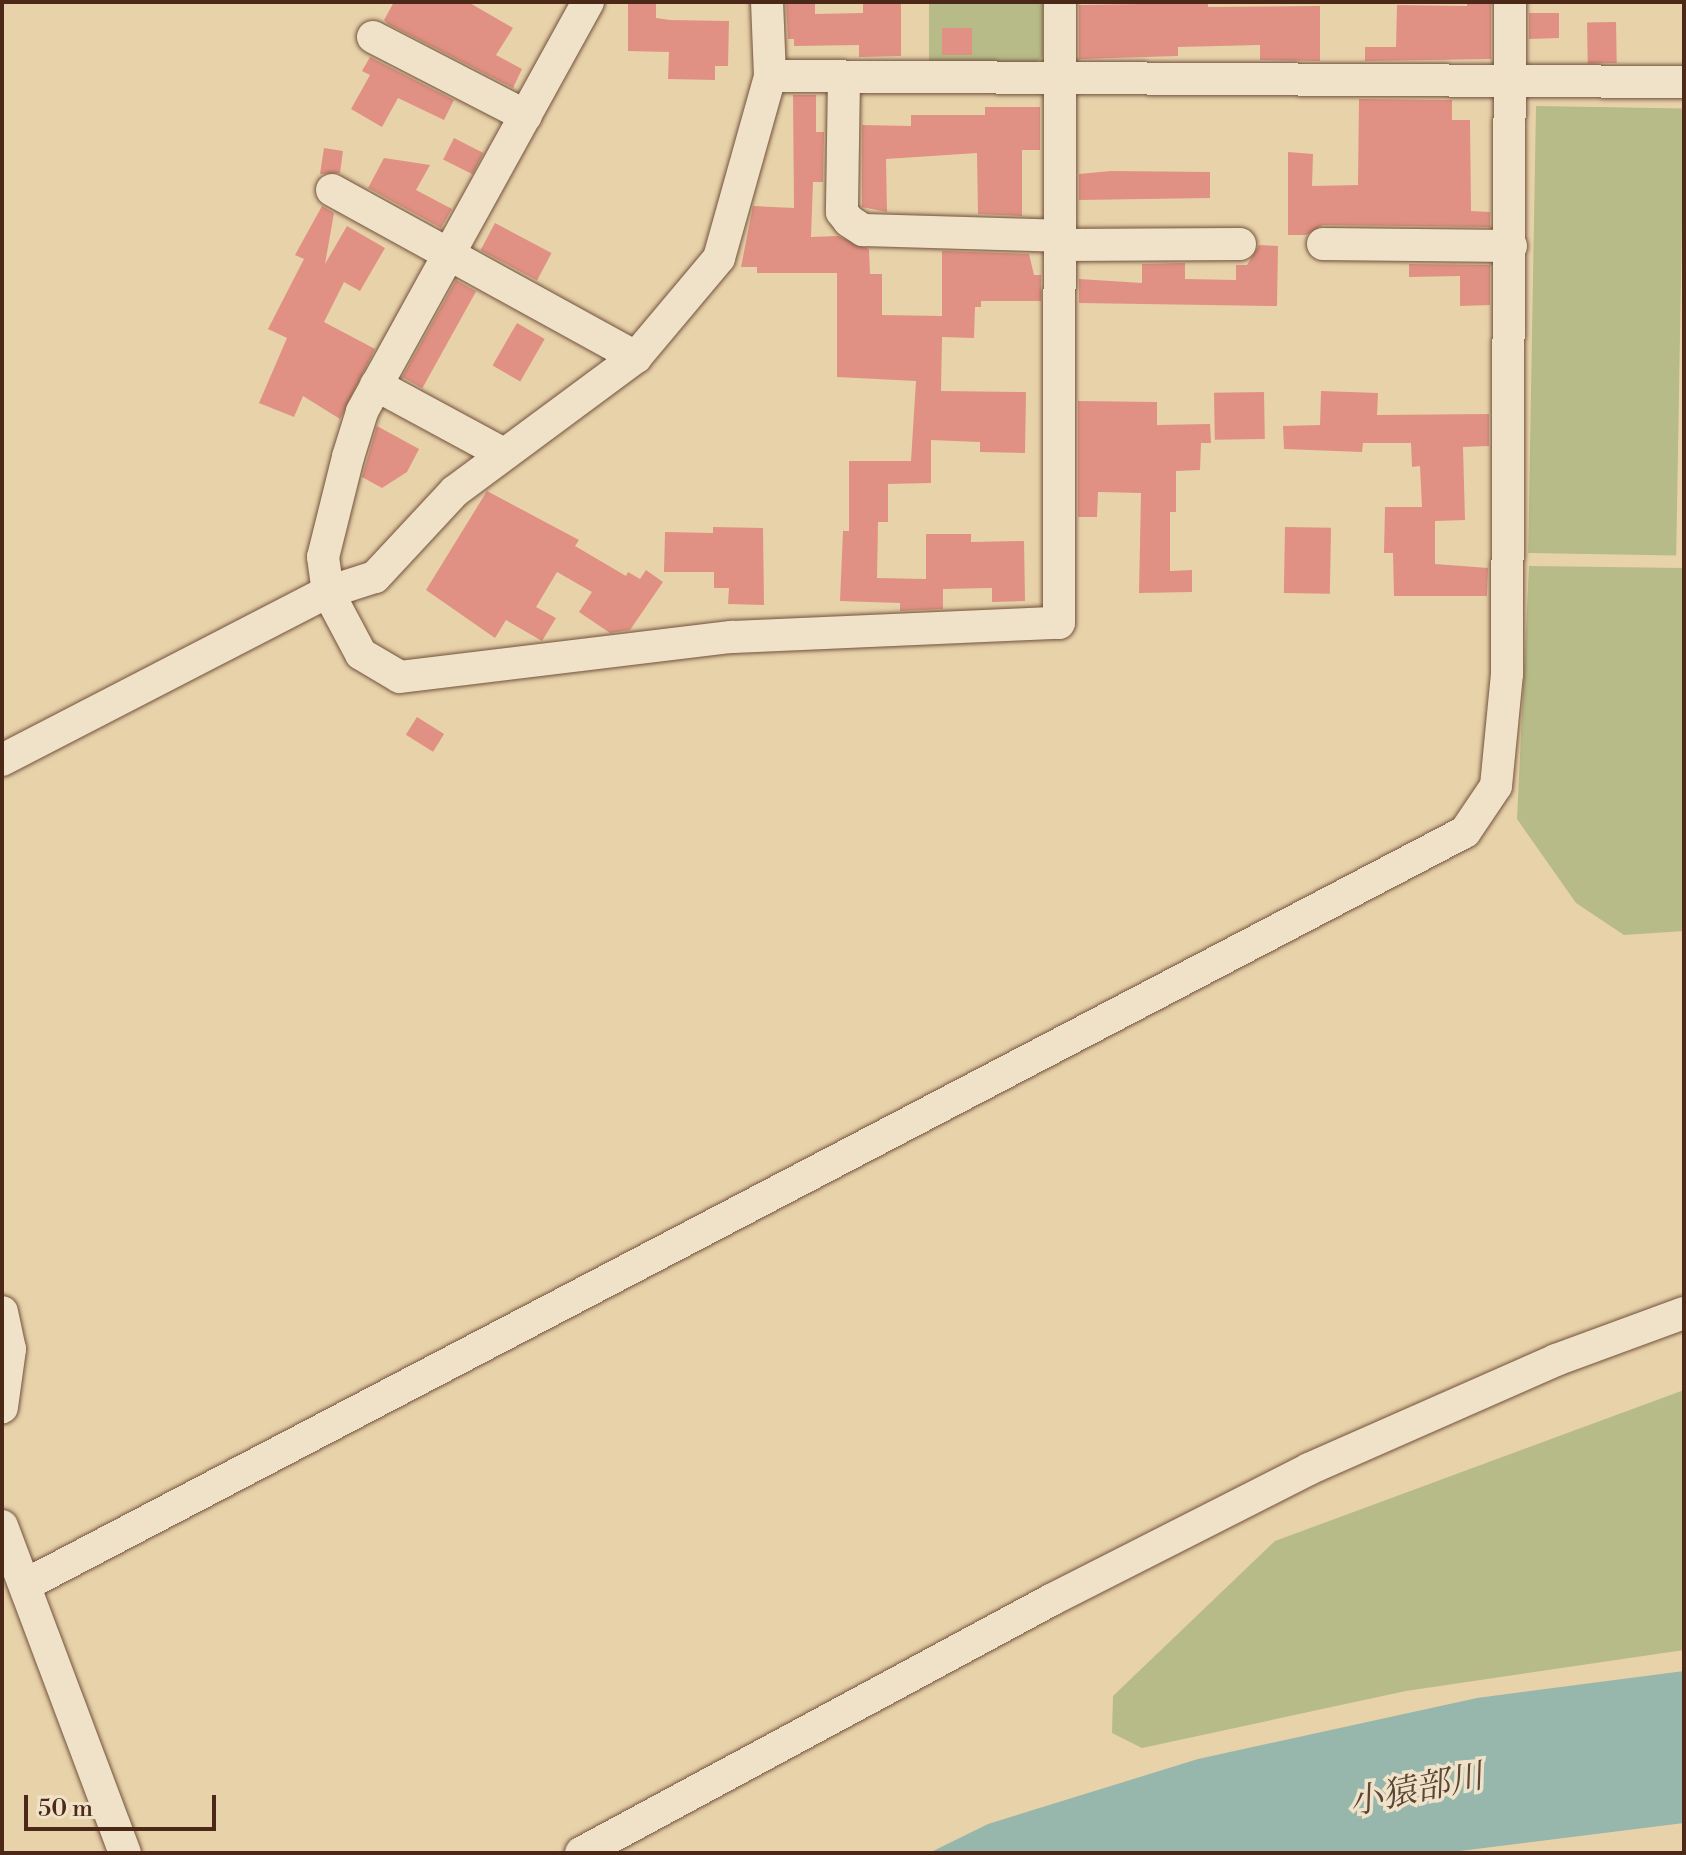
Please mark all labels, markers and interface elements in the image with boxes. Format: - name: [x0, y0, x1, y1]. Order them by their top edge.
- water label: 小猿部川: [1345, 1757, 1487, 1825]
- scale bar: [28, 1779, 220, 1829]
- text: 50 m: [38, 1794, 93, 1824]

